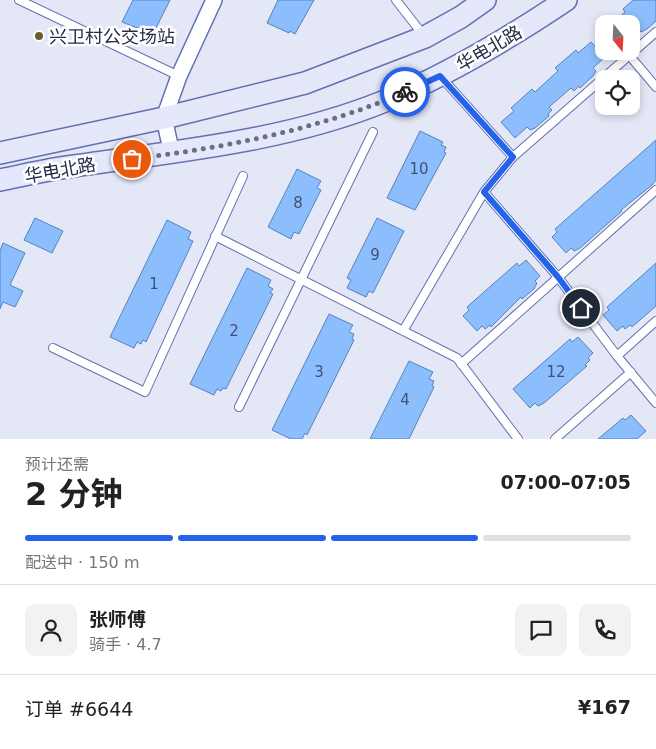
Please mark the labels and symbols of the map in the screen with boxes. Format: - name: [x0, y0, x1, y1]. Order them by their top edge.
- north arrow: [595, 15, 640, 60]
- street label: 华电北路: [453, 21, 525, 75]
- place label: 兴卫村公交场站: [49, 26, 175, 47]
- marker: 兴卫村公交场站: [33, 30, 45, 42]
- courier: [380, 67, 430, 117]
- pin: [111, 138, 153, 180]
- street label: 华电北路: [23, 153, 97, 187]
- house number: 10: [409, 160, 429, 178]
- house number: 8: [293, 194, 303, 212]
- house number: 9: [370, 246, 380, 264]
- house number: 1: [149, 275, 159, 293]
- pin: [560, 287, 602, 329]
- house number: 2: [229, 322, 239, 340]
- house number: 3: [314, 363, 324, 381]
- house number: 12: [546, 363, 566, 381]
- house number: 4: [400, 391, 410, 409]

